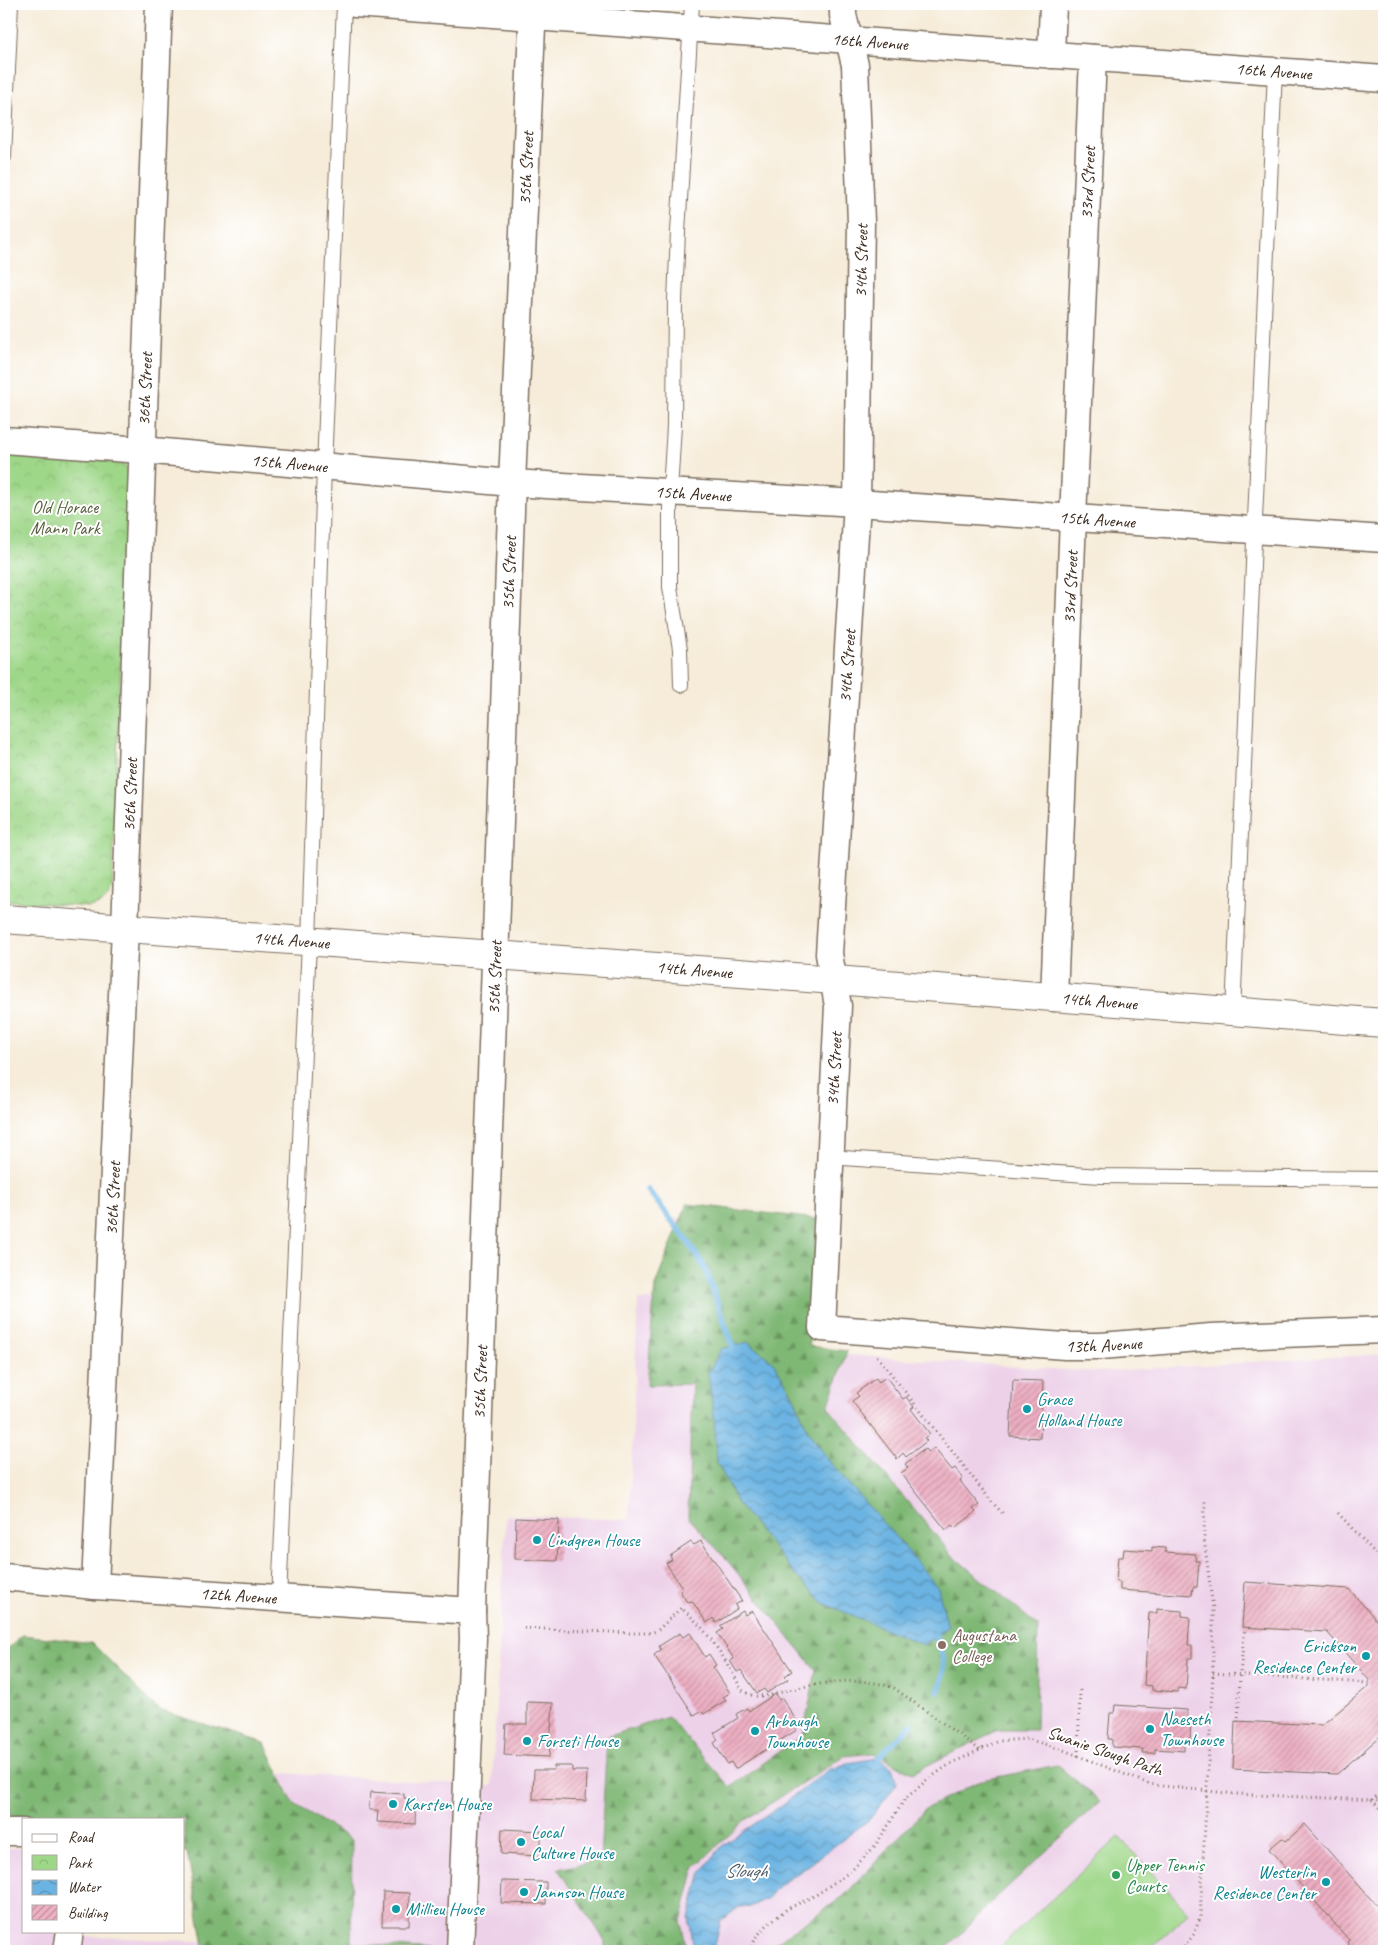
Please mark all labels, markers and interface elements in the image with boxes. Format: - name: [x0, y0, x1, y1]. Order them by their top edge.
- street label: 16th Avenue: [831, 28, 910, 55]
- street label: 16th Avenue: [1235, 57, 1314, 85]
- street label: 35th Street: [513, 129, 538, 206]
- street label: 33rd Street: [1075, 144, 1100, 220]
- street label: 34th Street: [849, 222, 873, 298]
- street label: 36th Street: [133, 350, 157, 426]
- street label: 15th Avenue: [250, 449, 329, 478]
- street label: 15th Avenue: [654, 480, 733, 507]
- park label: Old Horace Mann Park: [30, 496, 101, 539]
- street label: 15th Avenue: [1058, 506, 1137, 533]
- street label: 35th Street: [497, 534, 521, 610]
- street label: 33rd Street: [1058, 548, 1083, 624]
- street label: 34th Street: [833, 627, 861, 703]
- street label: 36th Street: [118, 756, 142, 832]
- street label: 14th Avenue: [252, 926, 331, 954]
- street label: 35th Street: [482, 938, 507, 1015]
- street label: 14th Avenue: [655, 956, 734, 984]
- street label: 14th Avenue: [1060, 987, 1139, 1015]
- street label: 34th Street: [821, 1030, 847, 1106]
- street label: 36th Street: [100, 1159, 125, 1236]
- street label: 13th Avenue: [1066, 1332, 1144, 1357]
- street label: 35th Street: [468, 1343, 492, 1420]
- place label: Grace Holland House: [1037, 1388, 1123, 1431]
- marker: Grace Holland House: [1021, 1403, 1033, 1415]
- place label: Lindgren House: [547, 1529, 641, 1551]
- marker: Lindgren House: [531, 1534, 543, 1546]
- street label: 12th Avenue: [199, 1582, 278, 1609]
- place label: Augustana College: [952, 1624, 1017, 1667]
- place label: Erickson Residence Center: [1253, 1635, 1359, 1678]
- marker: Augustana College: [936, 1639, 948, 1651]
- marker: Erickson Residence Center: [1360, 1650, 1372, 1662]
- place label: Naeseth Townhouse: [1160, 1708, 1225, 1751]
- place label: Arbaugh Townhouse: [765, 1710, 830, 1753]
- street label: Swanie Slough Path: [1045, 1721, 1167, 1781]
- marker: Naeseth Townhouse: [1144, 1723, 1156, 1735]
- marker: Arbaugh Townhouse: [749, 1725, 761, 1737]
- place label: Forseti House: [537, 1730, 620, 1752]
- marker: Forseti House: [521, 1735, 533, 1747]
- place label: Karsten House: [403, 1793, 492, 1815]
- marker: Karsten House: [387, 1798, 399, 1810]
- legend: [22, 1818, 185, 1932]
- place label: Local Culture House: [531, 1821, 615, 1864]
- text: Road: [68, 1828, 95, 1847]
- marker: Local Culture House: [515, 1836, 527, 1848]
- text: Park: [68, 1854, 93, 1873]
- place label: Upper Tennis Courts: [1126, 1854, 1206, 1897]
- water label: Slough: [725, 1859, 768, 1883]
- place label: Westerlin Residence Center: [1213, 1861, 1319, 1904]
- marker: Upper Tennis Courts: [1110, 1869, 1122, 1881]
- marker: Westerlin Residence Center: [1320, 1876, 1332, 1888]
- text: Water: [68, 1878, 102, 1897]
- place label: Jannson House: [533, 1881, 625, 1903]
- marker: Jannson House: [518, 1886, 530, 1898]
- place label: Millieu House: [406, 1898, 485, 1920]
- marker: Millieu House: [390, 1903, 402, 1915]
- text: Building: [68, 1904, 108, 1923]

